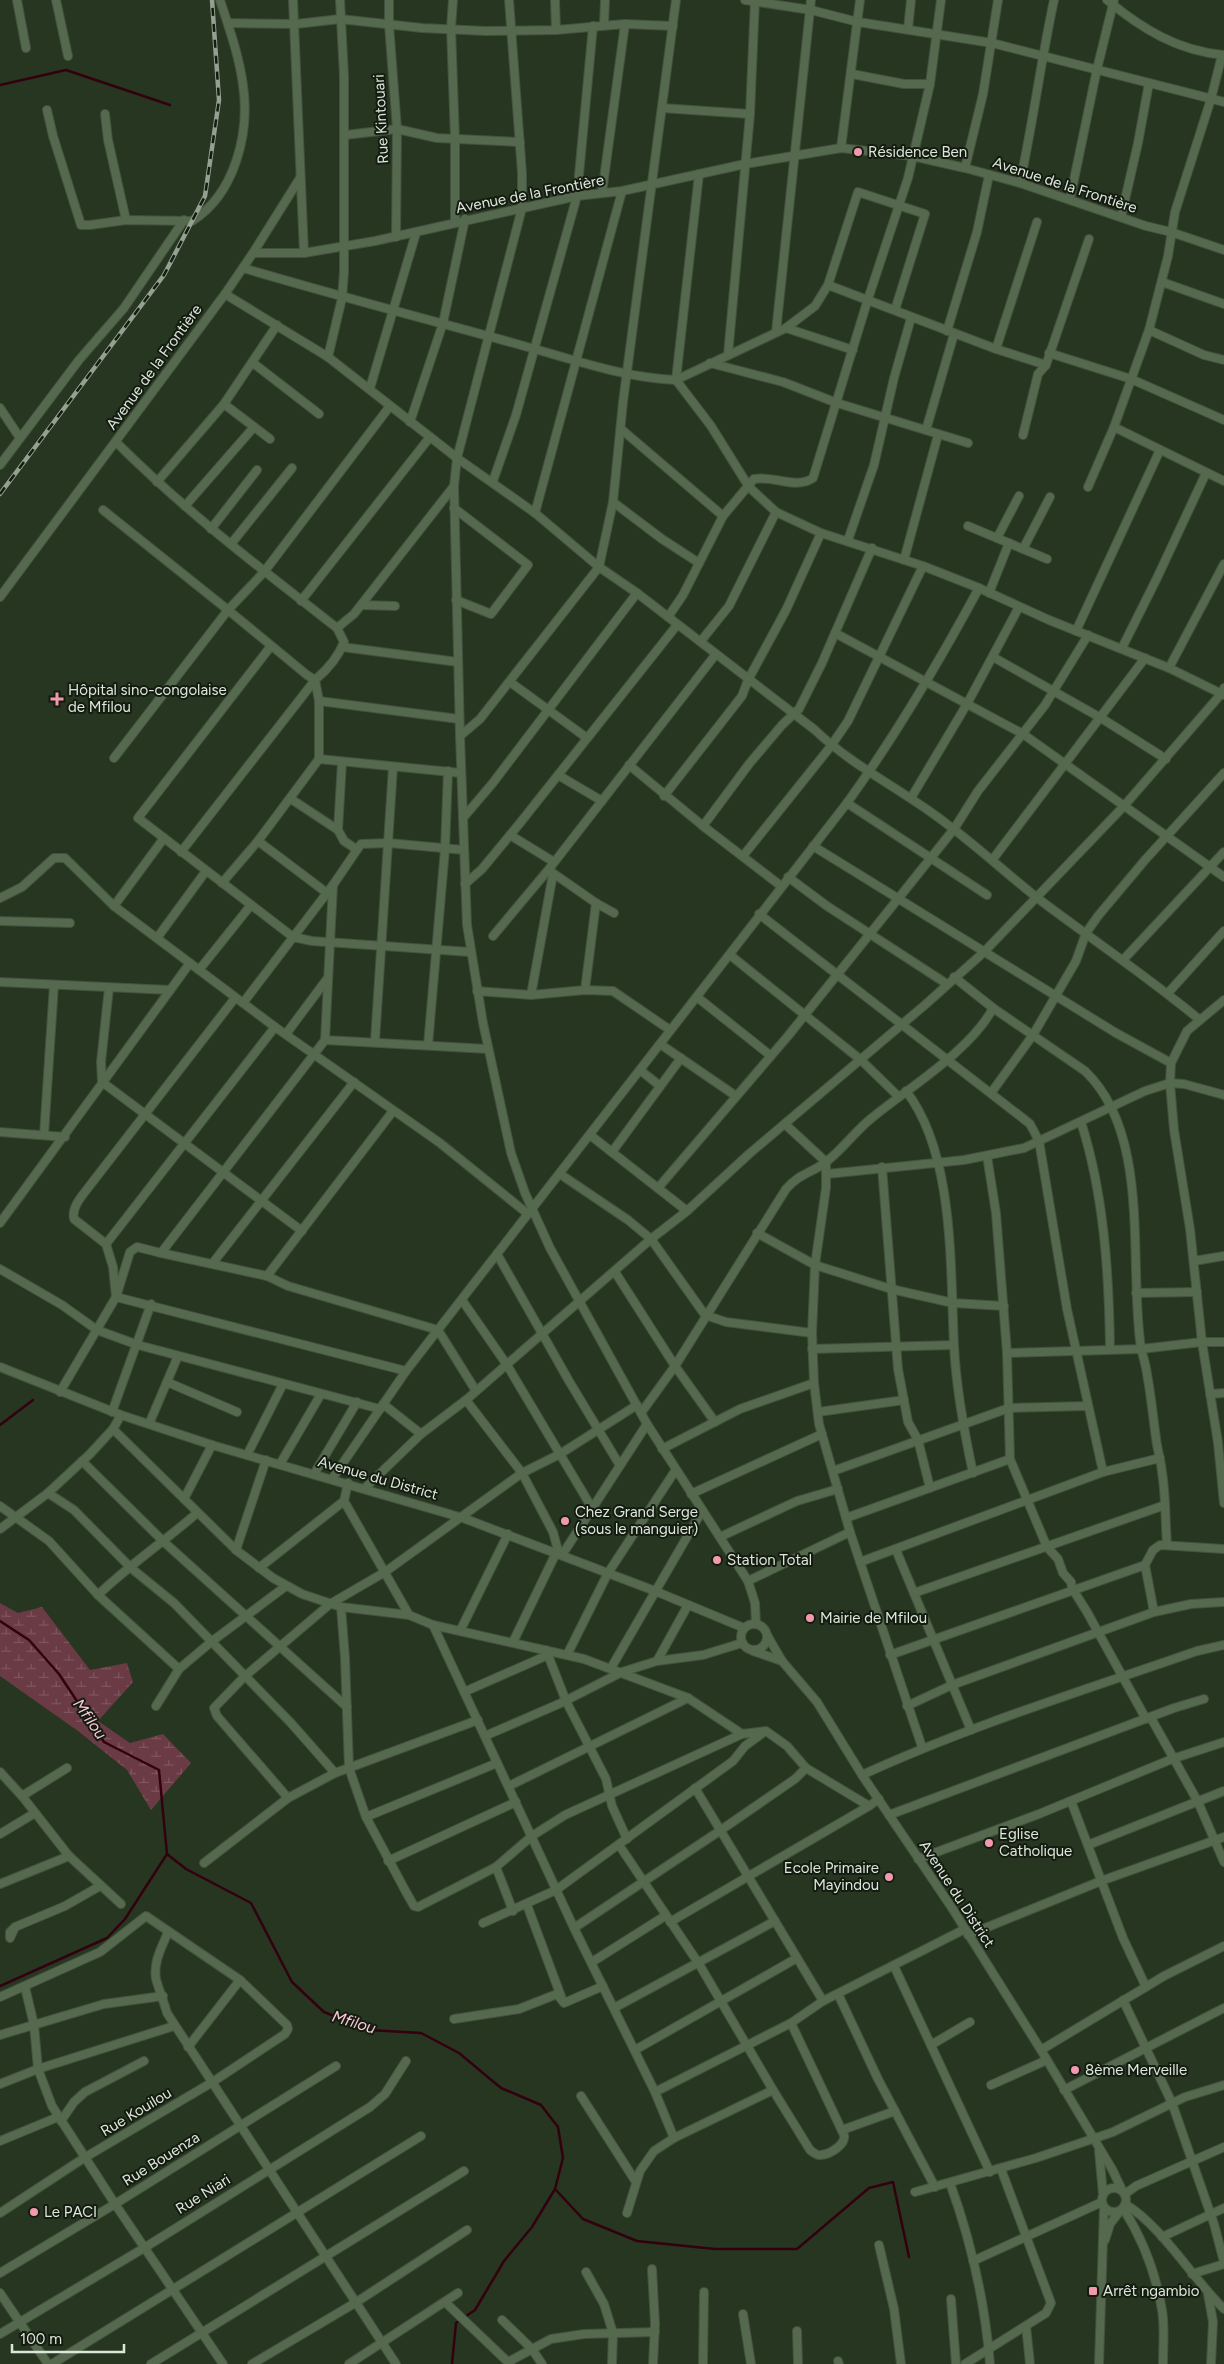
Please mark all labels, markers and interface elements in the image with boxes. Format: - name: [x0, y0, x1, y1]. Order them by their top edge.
- street label: Rue Kintouari: [370, 74, 392, 164]
- place label: Résidence Ben: [868, 143, 967, 161]
- marker: Résidence Ben: [852, 146, 864, 158]
- street label: Avenue de la Frontière: [991, 153, 1139, 217]
- street label: Avenue de la Frontière: [454, 171, 606, 217]
- street label: Avenue de la Frontière: [102, 301, 206, 433]
- place label: Hôpital sino-congolaise de Mfilou: [68, 681, 227, 716]
- marker: Hôpital sino-congolaise de Mfilou: [50, 692, 64, 706]
- street label: Avenue du District: [316, 1452, 440, 1504]
- place label: Chez Grand Serge (sous le manguier): [575, 1503, 698, 1538]
- marker: Chez Grand Serge (sous le manguier): [559, 1515, 571, 1527]
- place label: Station Total: [727, 1551, 812, 1569]
- marker: Station Total: [711, 1554, 723, 1566]
- place label: Mairie de Mfilou: [820, 1609, 927, 1627]
- marker: Mairie de Mfilou: [804, 1612, 816, 1624]
- water label: Mfilou: [69, 1695, 111, 1743]
- place label: Eglise Catholique: [999, 1825, 1072, 1860]
- street label: Avenue du District: [916, 1837, 999, 1951]
- marker: Eglise Catholique: [983, 1837, 995, 1849]
- place label: Ecole Primaire Mayindou: [784, 1859, 879, 1894]
- marker: Ecole Primaire Mayindou: [883, 1871, 895, 1883]
- water label: Mfilou: [330, 2006, 378, 2038]
- place label: 8ème Merveille: [1085, 2061, 1187, 2079]
- marker: 8ème Merveille: [1069, 2064, 1081, 2076]
- street label: Rue Kouilou: [97, 2084, 175, 2140]
- street label: Rue Bouenza: [119, 2128, 203, 2190]
- street label: Rue Niari: [172, 2170, 234, 2218]
- place label: Le PACI: [44, 2203, 97, 2221]
- marker: Le PACI: [28, 2206, 40, 2218]
- place label: Arrêt ngambio: [1103, 2282, 1200, 2300]
- marker: Arrêt ngambio: [1087, 2285, 1099, 2297]
- scale bar: [12, 2322, 125, 2354]
- text: 100 m: [20, 2330, 62, 2348]

